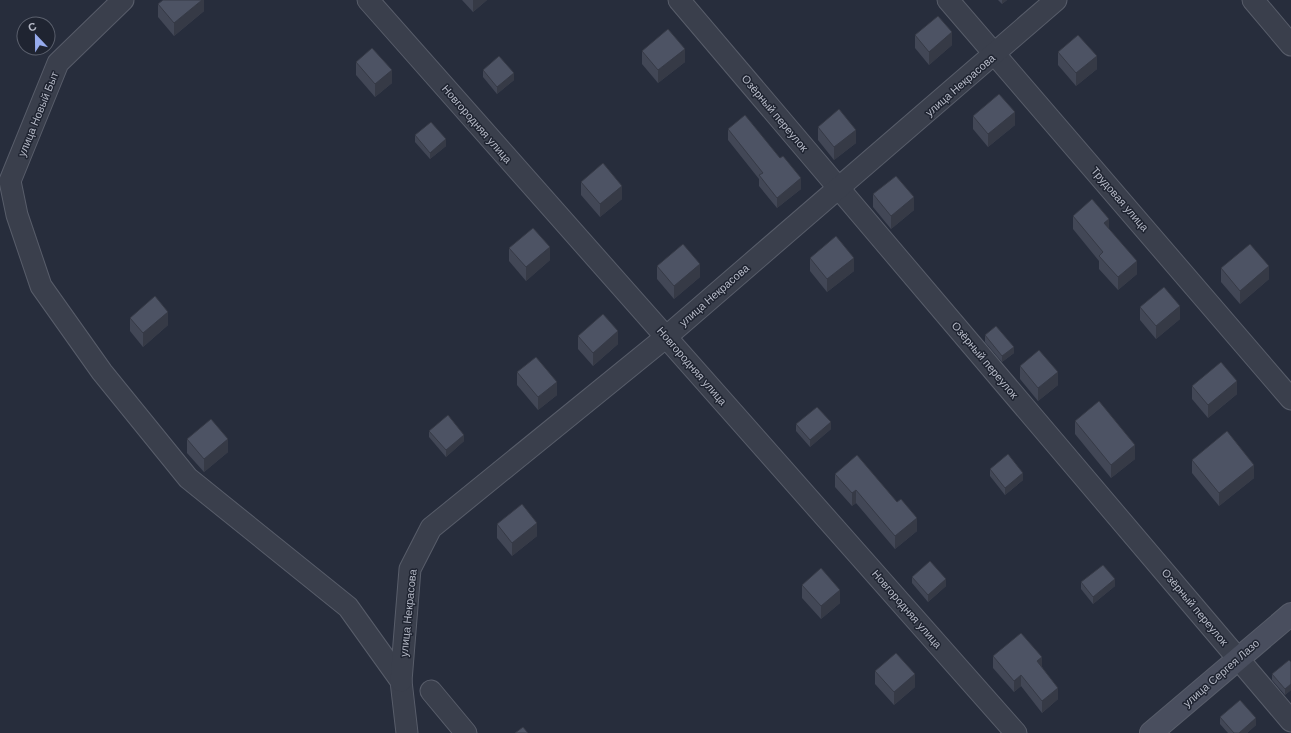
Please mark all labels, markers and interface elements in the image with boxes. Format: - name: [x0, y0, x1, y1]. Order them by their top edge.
- north arrow: [16, 16, 56, 56]
- text: С: [26, 20, 38, 34]
- street label: улица Некрасова: [923, 51, 998, 118]
- street label: улица Новый Быт: [15, 70, 61, 158]
- street label: Озёрный переулок: [740, 72, 811, 154]
- street label: Новгородняя улица: [440, 83, 515, 166]
- street label: Трудовая улица: [1089, 165, 1152, 234]
- street label: улица Некрасова: [677, 261, 752, 328]
- street label: Озёрный переулок: [950, 319, 1021, 401]
- street label: Новгородняя улица: [655, 325, 730, 408]
- street label: Озёрный переулок: [1160, 566, 1231, 648]
- street label: улица Некрасова: [397, 568, 419, 657]
- street label: Новгородняя улица: [870, 568, 945, 651]
- street label: улица Сергея Лазо: [1181, 637, 1261, 709]

